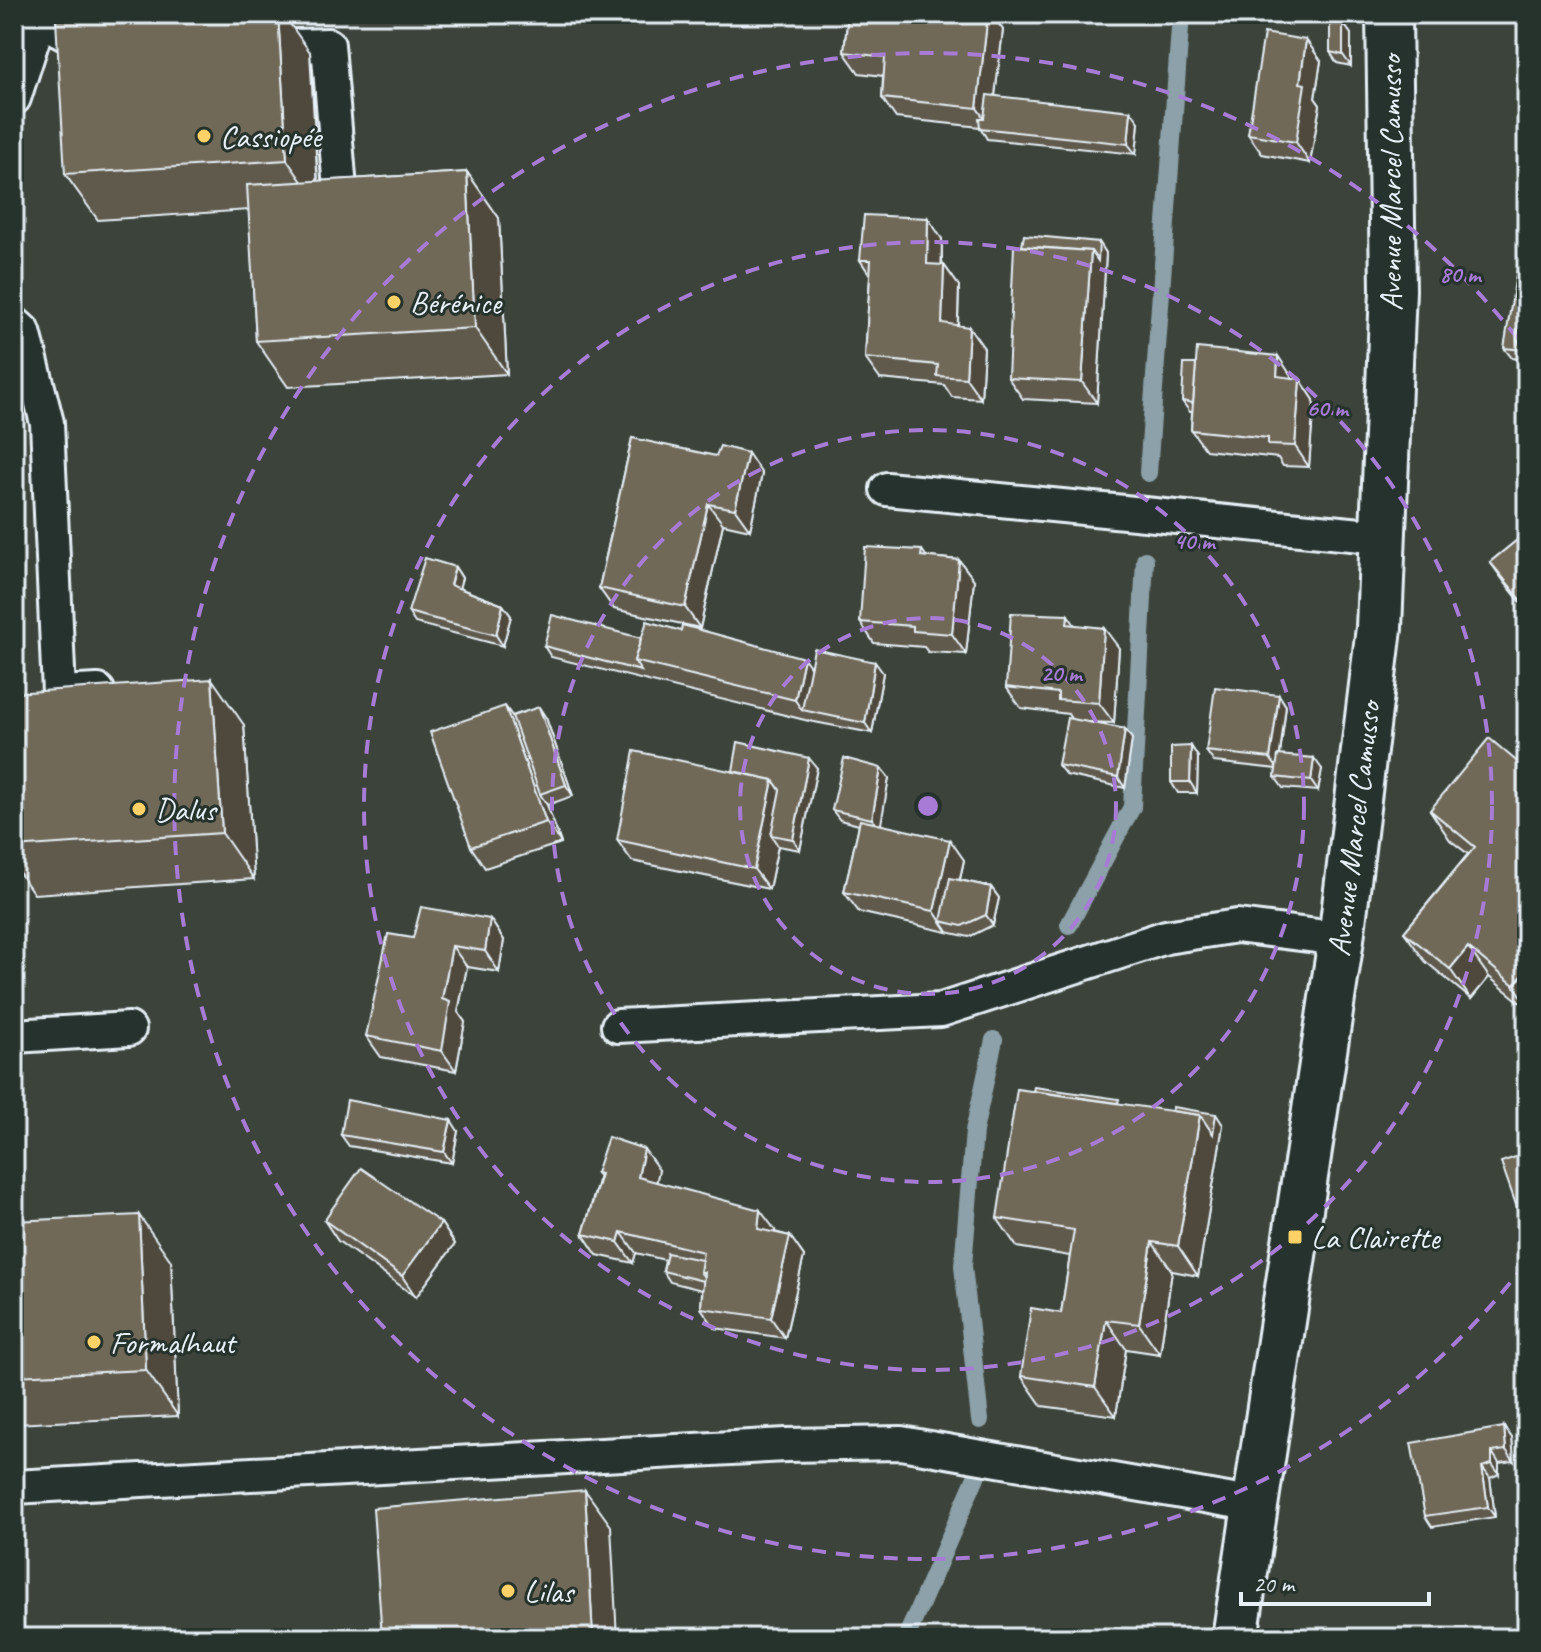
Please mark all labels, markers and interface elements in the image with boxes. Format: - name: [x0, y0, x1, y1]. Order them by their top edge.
- street label: Avenue Marcel Camusso: [1370, 51, 1411, 311]
- place label: Cassiopée: [220, 116, 324, 157]
- marker: Cassiopée: [195, 127, 213, 145]
- text: 80 m: [1439, 259, 1483, 289]
- place label: Bérénice: [410, 282, 504, 323]
- marker: Bérénice: [385, 293, 403, 311]
- text: 60 m: [1306, 393, 1350, 423]
- text: 40 m: [1173, 526, 1217, 556]
- text: 20 m: [1040, 658, 1084, 688]
- street label: Avenue Marcel Camusso: [1318, 696, 1390, 958]
- place label: Dalus: [155, 789, 218, 830]
- centre of rings: [914, 792, 942, 820]
- marker: Dalus: [130, 800, 148, 818]
- place label: La Clairette: [1311, 1217, 1442, 1258]
- marker: La Clairette: [1286, 1228, 1304, 1246]
- place label: Formalhaut: [110, 1322, 238, 1363]
- marker: Formalhaut: [85, 1333, 103, 1351]
- scale bar: [1241, 1556, 1429, 1606]
- text: 20 m: [1253, 1569, 1296, 1599]
- place label: Lilas: [524, 1571, 575, 1612]
- marker: Lilas: [499, 1582, 517, 1600]

